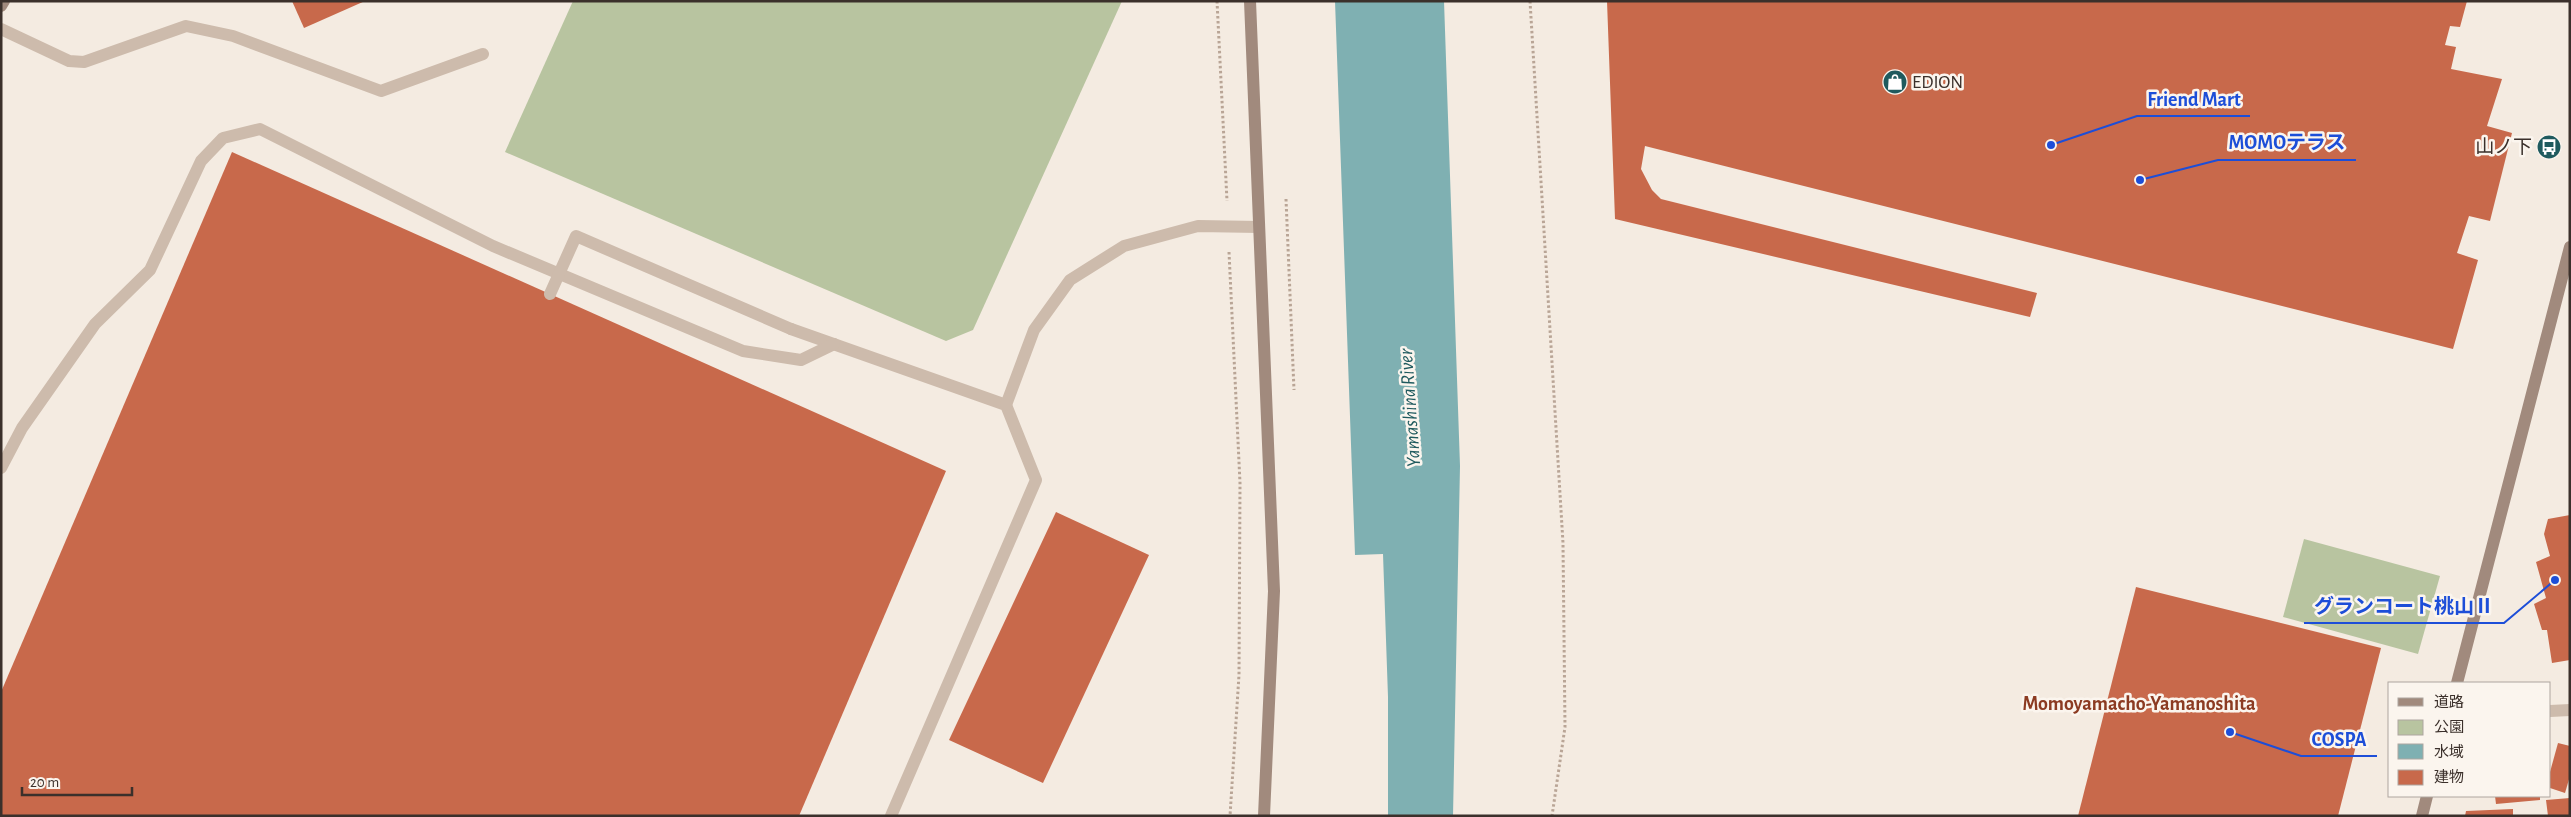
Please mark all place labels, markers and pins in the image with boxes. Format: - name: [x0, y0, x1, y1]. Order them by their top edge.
- shop icon: EDION: [1882, 69, 1908, 95]
- place label: EDION: [1912, 73, 1963, 92]
- callout: Friend Mart: [2137, 81, 2250, 116]
- callout: MOMOテラス: [2218, 125, 2356, 160]
- bus stop icon: 山ノ下: [2536, 134, 2562, 160]
- place label: 山ノ下: [2475, 137, 2532, 157]
- callout: グランコート桃山Ⅱ: [2304, 588, 2504, 623]
- callout: COSPA: [2301, 721, 2377, 756]

